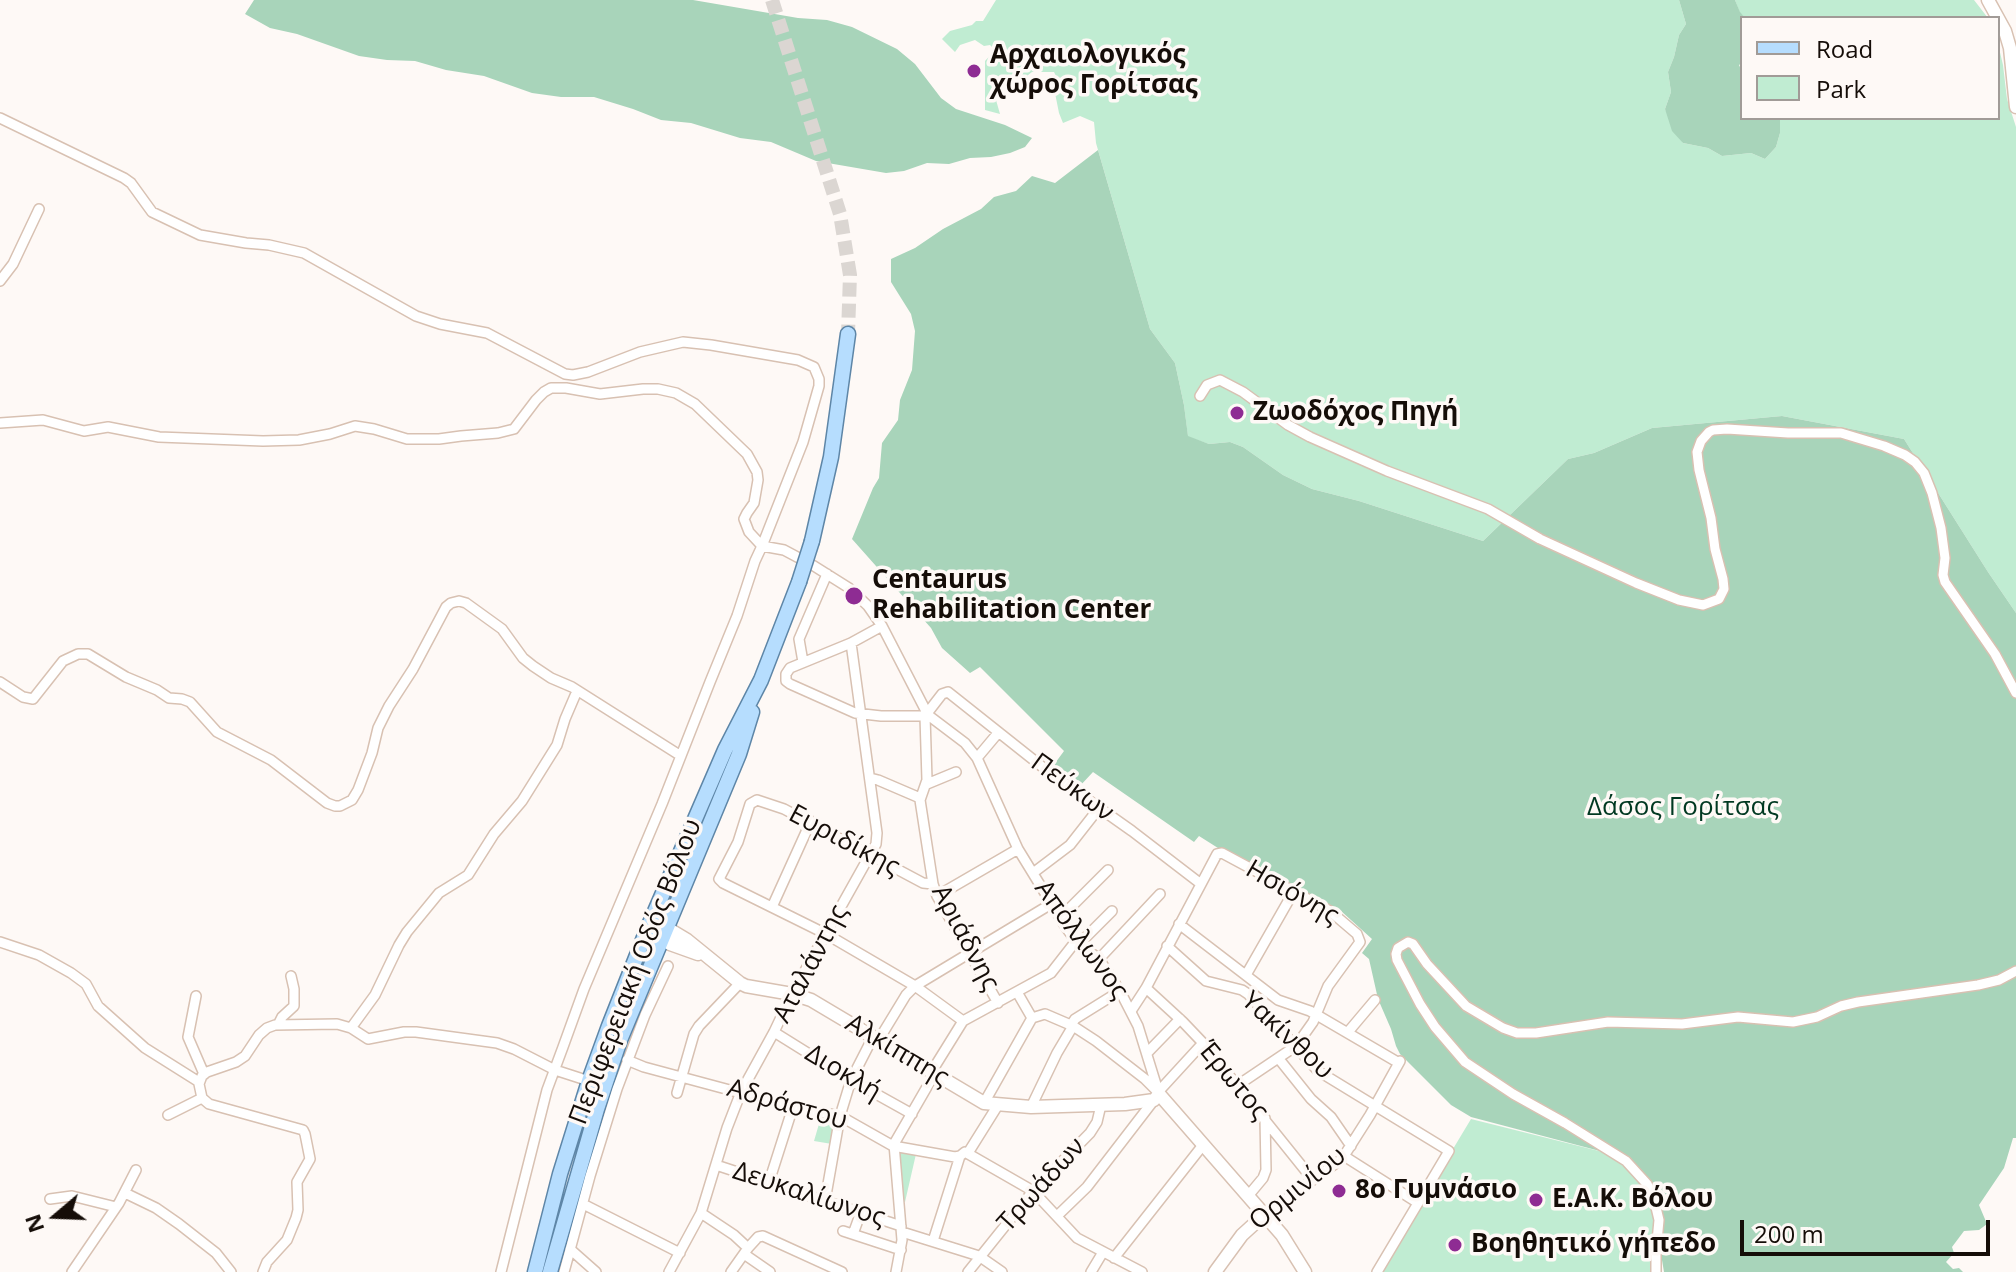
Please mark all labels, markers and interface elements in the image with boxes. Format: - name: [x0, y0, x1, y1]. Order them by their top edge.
- legend: [1740, 16, 2000, 120]
- text: Road: [1816, 32, 1873, 65]
- place label: Αρχαιολογικός χώρος Γορίτσας: [990, 40, 1198, 102]
- marker: Αρχαιολογικός χώρος Γορίτσας: [965, 62, 983, 80]
- text: Park: [1816, 72, 1866, 105]
- place label: Ζωοδόχος Πηγή: [1253, 397, 1458, 429]
- marker: Ζωοδόχος Πηγή: [1228, 404, 1246, 422]
- place label: Centaurus Rehabilitation Center: [872, 565, 1151, 626]
- marker: Centaurus Rehabilitation Center: [843, 585, 865, 607]
- street label: Πεύκων: [1024, 747, 1120, 829]
- park label: Δάσος Γορίτσας: [1587, 792, 1779, 824]
- street label: Ευριδίκης: [783, 799, 905, 883]
- street label: Περιφερειακή Οδός Βόλου: [563, 815, 709, 1129]
- street label: Ησιόνης: [1240, 854, 1344, 932]
- street label: Απόλλωνος: [1027, 875, 1135, 1005]
- street label: Αριάδνης: [924, 880, 1006, 996]
- street label: Αταλάντης: [767, 900, 855, 1028]
- street label: Υακίνθου: [1235, 986, 1339, 1086]
- street label: Αλκίππης: [840, 1008, 954, 1094]
- street label: Έρωτος: [1191, 1035, 1275, 1127]
- street label: Διοκλή: [799, 1038, 887, 1108]
- street label: Αδράστου: [723, 1073, 851, 1137]
- street label: Τρωάδων: [992, 1132, 1092, 1238]
- street label: Ορμινίου: [1243, 1141, 1353, 1237]
- street label: Δευκαλίωνος: [729, 1156, 889, 1234]
- place label: 8ο Γυμνάσιο: [1355, 1175, 1517, 1207]
- north arrow: [16, 1176, 96, 1256]
- marker: 8ο Γυμνάσιο: [1330, 1182, 1348, 1200]
- place label: Ε.Α.Κ. Βόλου: [1552, 1184, 1713, 1216]
- marker: Ε.Α.Κ. Βόλου: [1527, 1191, 1545, 1209]
- scale bar: [1744, 1204, 1994, 1254]
- text: N: [16, 1210, 50, 1237]
- text: 200 m: [1754, 1217, 1824, 1250]
- place label: Βοηθητικό γήπεδο: [1471, 1229, 1716, 1261]
- marker: Βοηθητικό γήπεδο: [1446, 1236, 1464, 1254]

